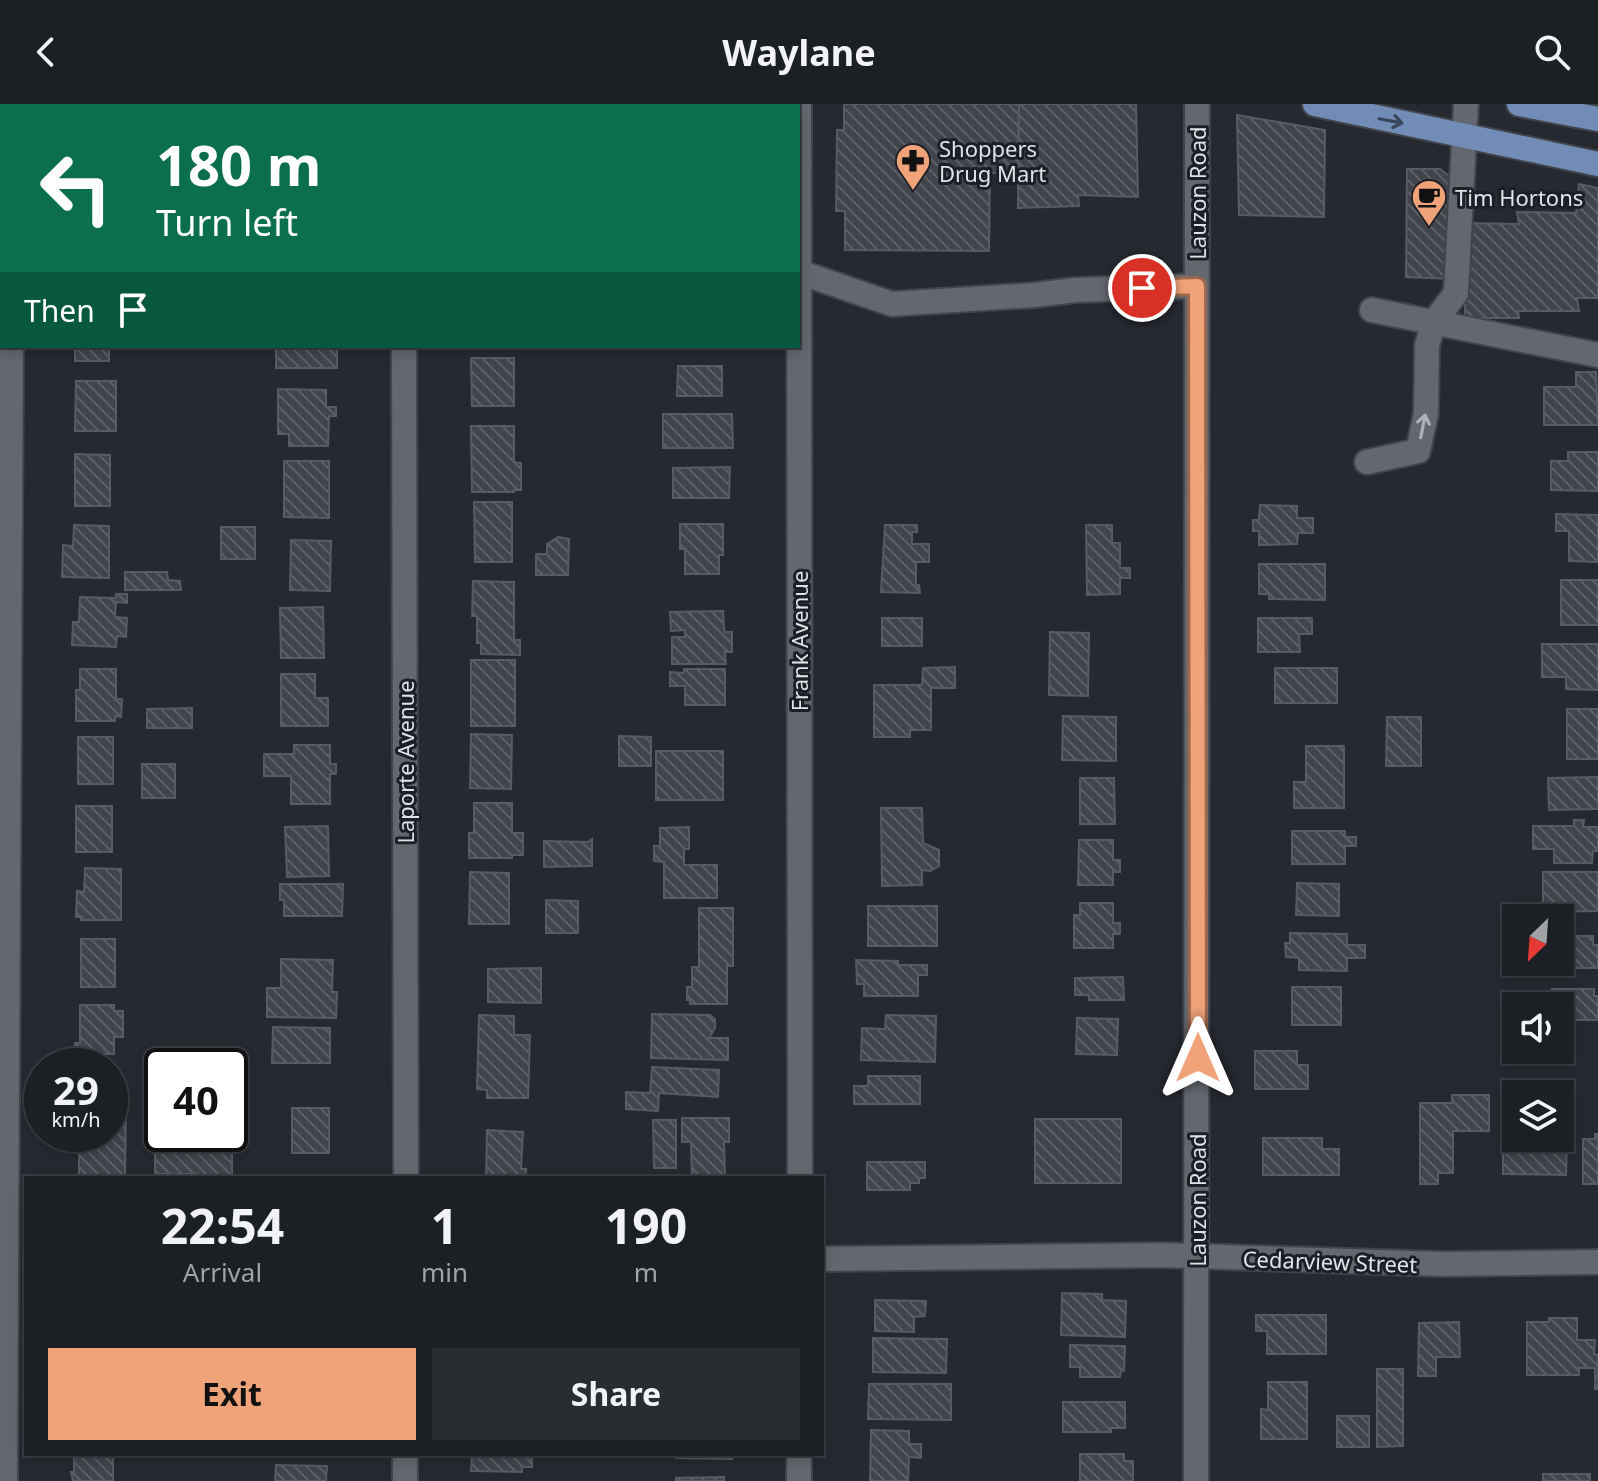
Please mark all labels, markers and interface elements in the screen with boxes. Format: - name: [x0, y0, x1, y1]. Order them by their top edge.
- text: Waylane: [722, 28, 876, 77]
- icon: back: [24, 30, 68, 74]
- icon: search: [1530, 30, 1574, 74]
- one-way arrow: [1378, 115, 1403, 130]
- text: 180 m: [156, 126, 321, 202]
- street label: Lauzon Road: [1182, 126, 1212, 260]
- place label: Shoppers Drug Mart: [939, 133, 1046, 188]
- icon: left: [24, 136, 128, 240]
- pharmacy icon: Shoppers Drug Mart: [894, 142, 932, 192]
- cafe icon: Tim Hortons: [1410, 178, 1448, 228]
- place label: Tim Hortons: [1455, 182, 1583, 212]
- text: Turn left: [156, 198, 298, 247]
- pin: [1108, 254, 1176, 322]
- icon: arrive: [1120, 266, 1164, 310]
- icon: arrive: [111, 288, 155, 332]
- text: Then: [24, 290, 95, 331]
- one-way arrow: [1417, 413, 1432, 439]
- street label: Frank Avenue: [784, 571, 814, 711]
- street label: Laporte Avenue: [390, 680, 420, 844]
- north arrow: [1502, 904, 1574, 976]
- map controls: [1502, 904, 1574, 1152]
- button: sound: [1502, 992, 1574, 1064]
- position arrow: [1156, 1016, 1240, 1100]
- speed limit sign: 40: [144, 1048, 248, 1152]
- text: 29: [53, 1062, 99, 1117]
- button: layers: [1502, 1080, 1574, 1152]
- text: km/h: [51, 1106, 101, 1133]
- street label: Lauzon Road: [1182, 1133, 1212, 1267]
- text: 22:54: [161, 1193, 284, 1258]
- text: 1: [431, 1193, 458, 1258]
- text: 190: [605, 1193, 687, 1258]
- street label: Cedarview Street: [1242, 1243, 1418, 1279]
- text: Arrival: [183, 1254, 262, 1290]
- text: min: [421, 1254, 468, 1290]
- text: m: [634, 1254, 658, 1290]
- button: Exit: [48, 1348, 416, 1440]
- button: Share: [432, 1348, 800, 1440]

